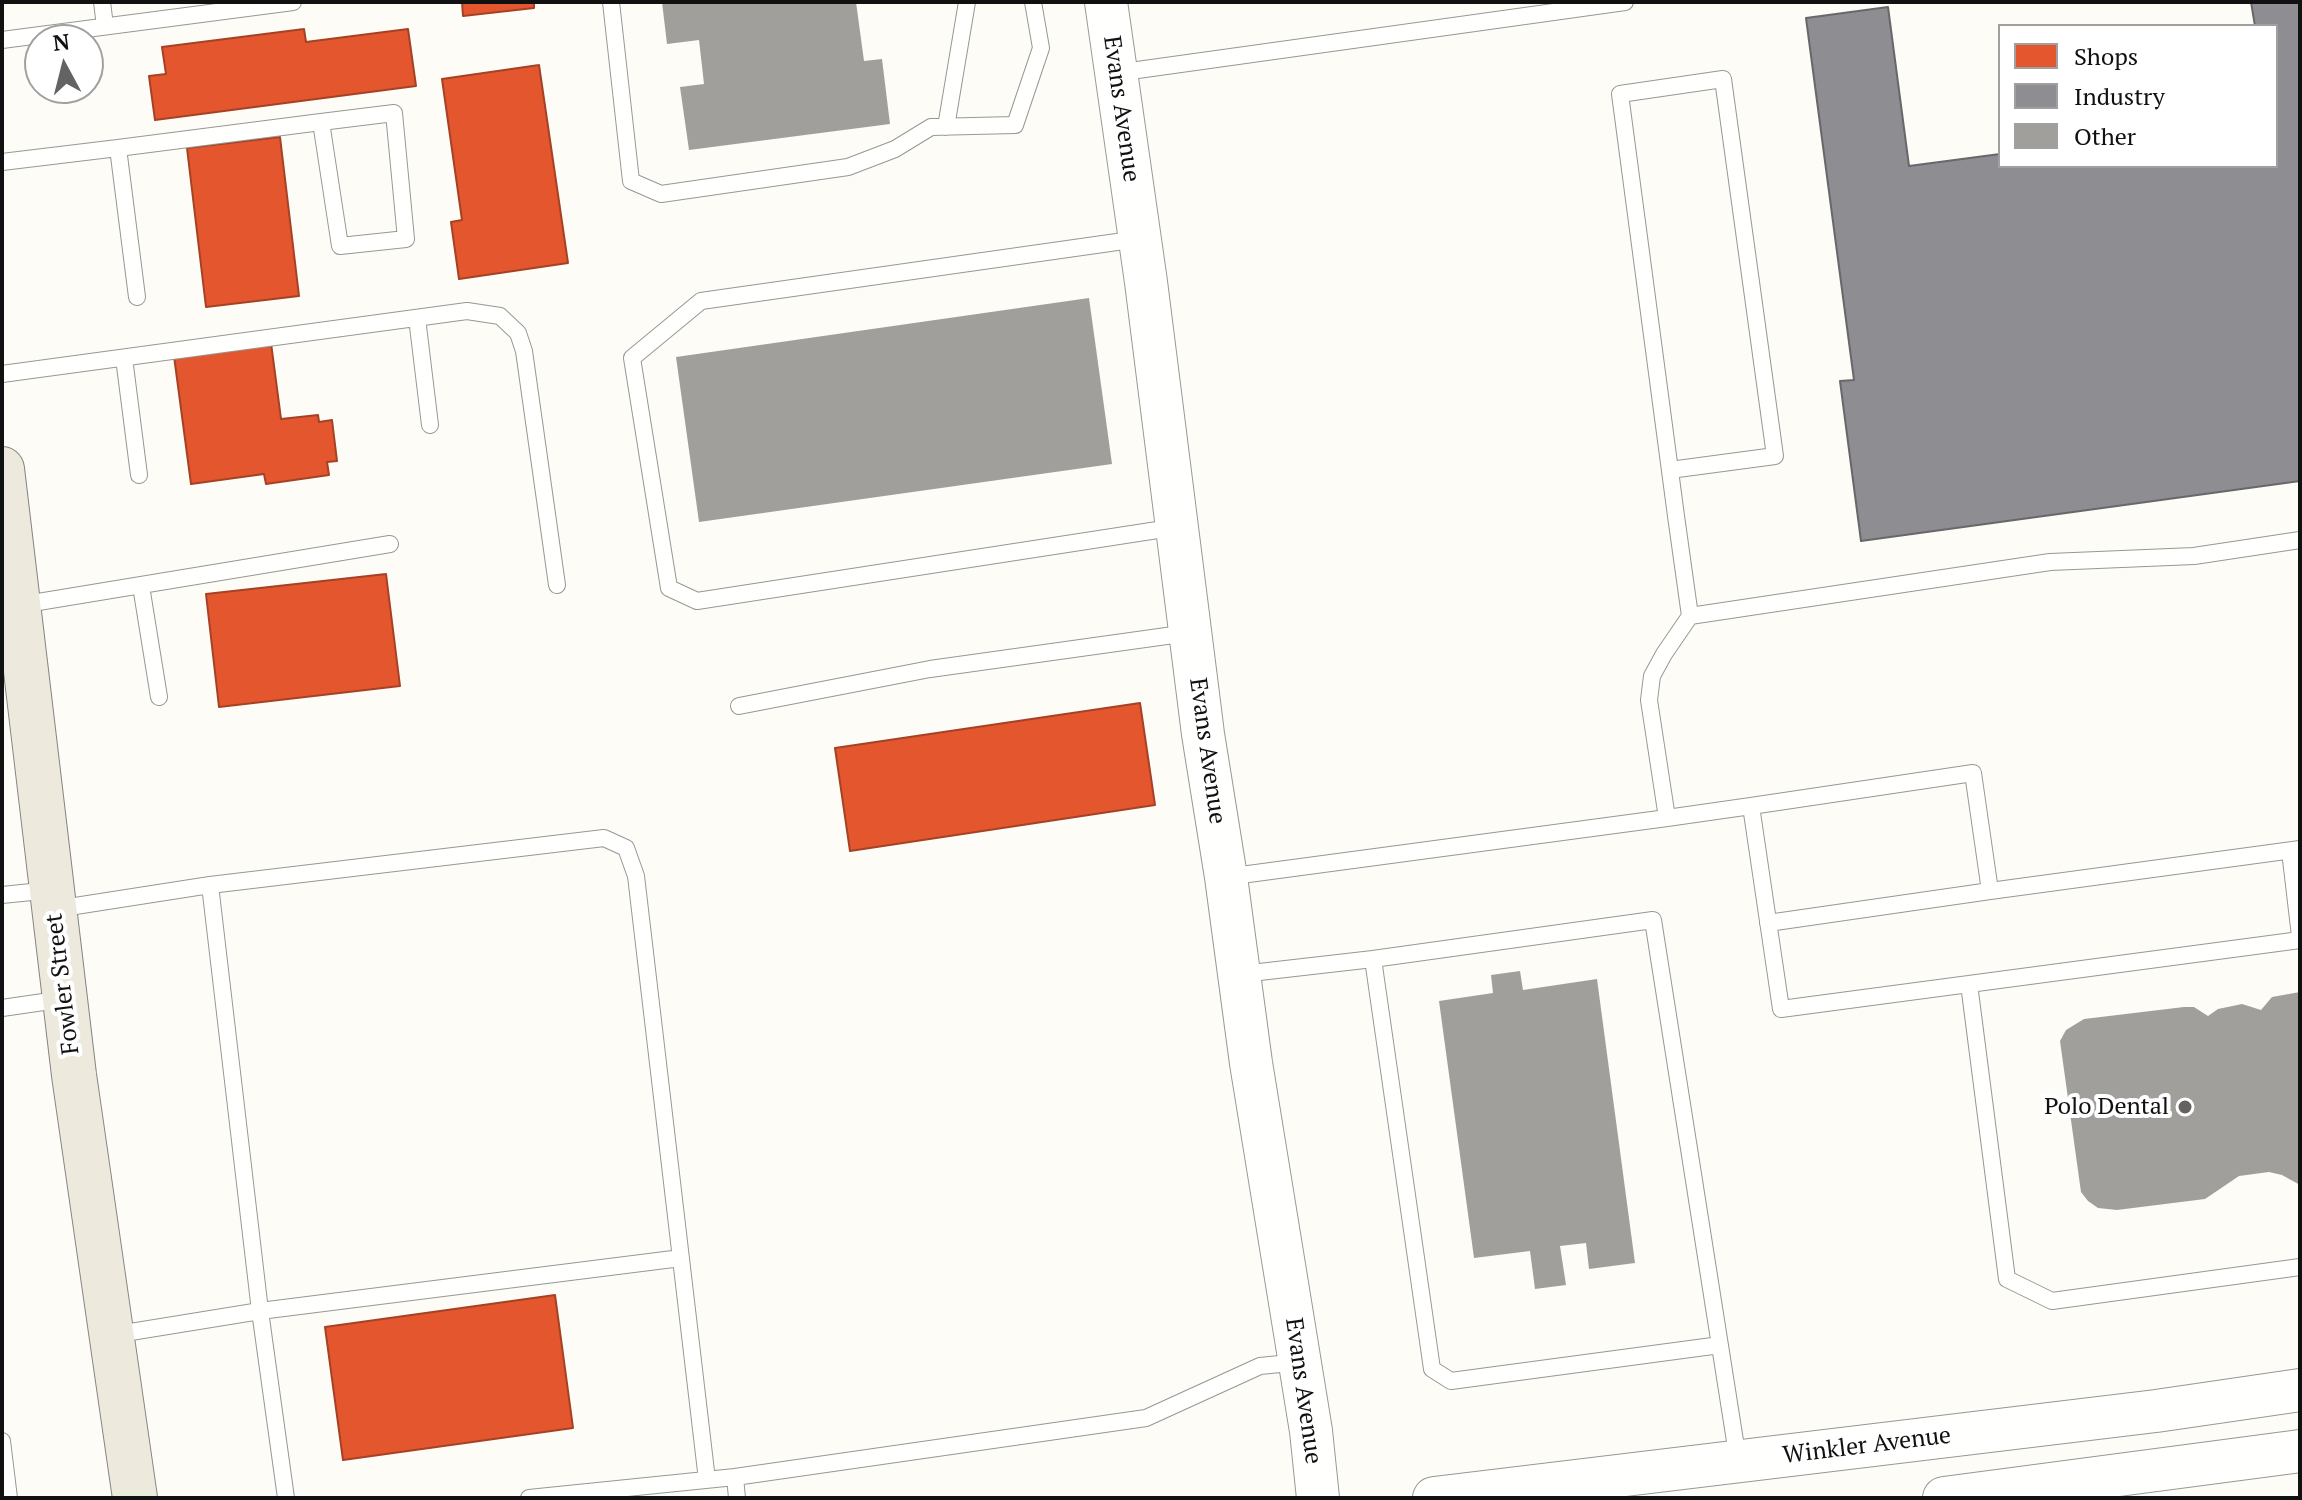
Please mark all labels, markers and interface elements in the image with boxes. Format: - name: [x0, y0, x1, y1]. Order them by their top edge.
- north arrow: [24, 24, 104, 104]
- legend: [1998, 24, 2278, 168]
- text: N: [51, 26, 71, 57]
- street label: Evans Avenue: [1096, 34, 1146, 184]
- text: Shops: [2074, 40, 2138, 72]
- text: Industry: [2074, 80, 2165, 112]
- text: Other: [2074, 120, 2136, 152]
- street label: Evans Avenue: [1182, 676, 1232, 826]
- street label: Fowler Street: [40, 912, 86, 1056]
- place label: Polo Dental: [2044, 1093, 2169, 1121]
- marker: Polo Dental: [2176, 1098, 2194, 1116]
- street label: Evans Avenue: [1278, 1316, 1328, 1466]
- street label: Winkler Avenue: [1781, 1421, 1953, 1471]

